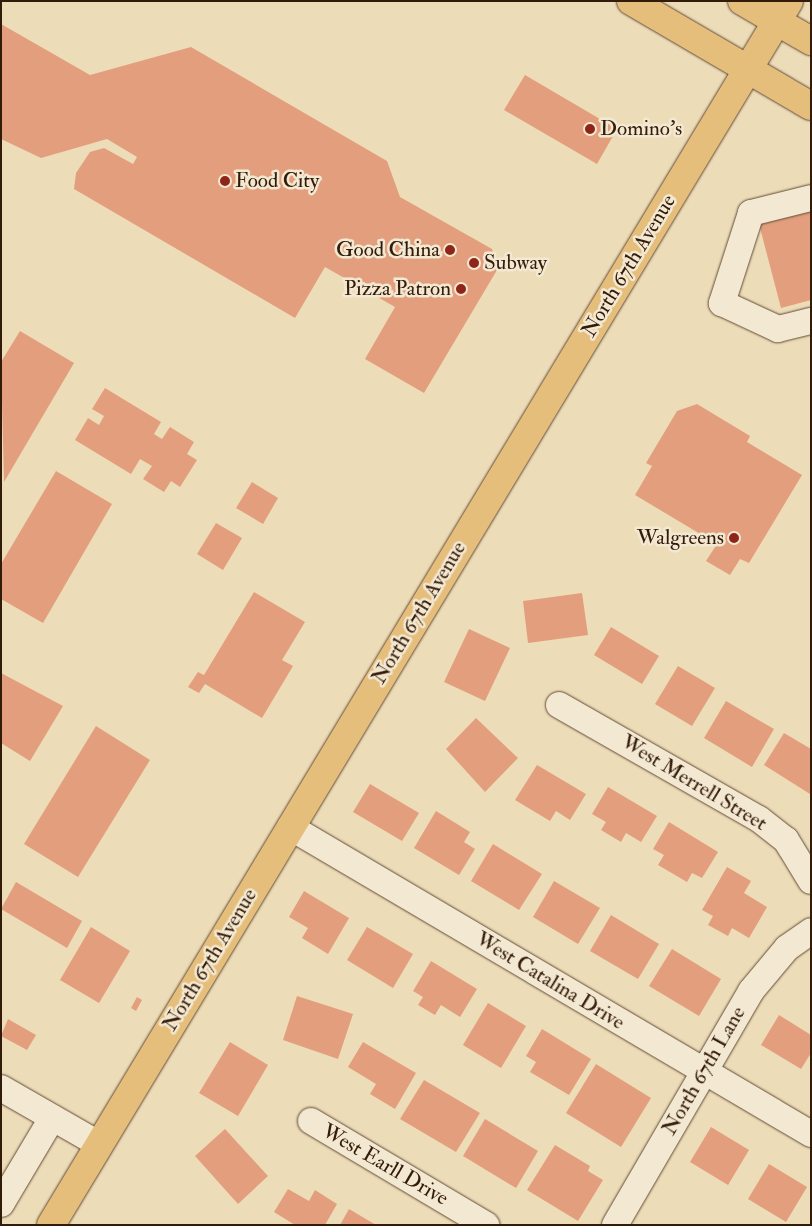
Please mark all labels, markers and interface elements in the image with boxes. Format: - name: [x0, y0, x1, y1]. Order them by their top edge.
- place label: Domino's: [600, 116, 682, 142]
- marker: Domino's: [584, 123, 596, 135]
- place label: Food City: [235, 168, 319, 194]
- marker: Food City: [219, 175, 231, 187]
- street label: North 67th Avenue: [577, 190, 681, 342]
- place label: Good China: [336, 237, 440, 263]
- marker: Good China: [444, 244, 456, 256]
- place label: Subway: [484, 250, 547, 276]
- marker: Subway: [468, 257, 480, 269]
- place label: Pizza Patron: [344, 276, 451, 302]
- marker: Pizza Patron: [455, 283, 467, 295]
- place label: Walgreens: [637, 525, 724, 551]
- marker: Walgreens: [728, 532, 740, 544]
- street label: North 67th Avenue: [367, 537, 471, 689]
- street label: West Merrell Street: [617, 730, 771, 836]
- street label: North 67th Avenue: [158, 884, 262, 1036]
- street label: West Catalina Drive: [471, 927, 629, 1035]
- street label: North 67th Lane: [657, 1002, 751, 1140]
- street label: West Earll Drive: [317, 1119, 453, 1211]

